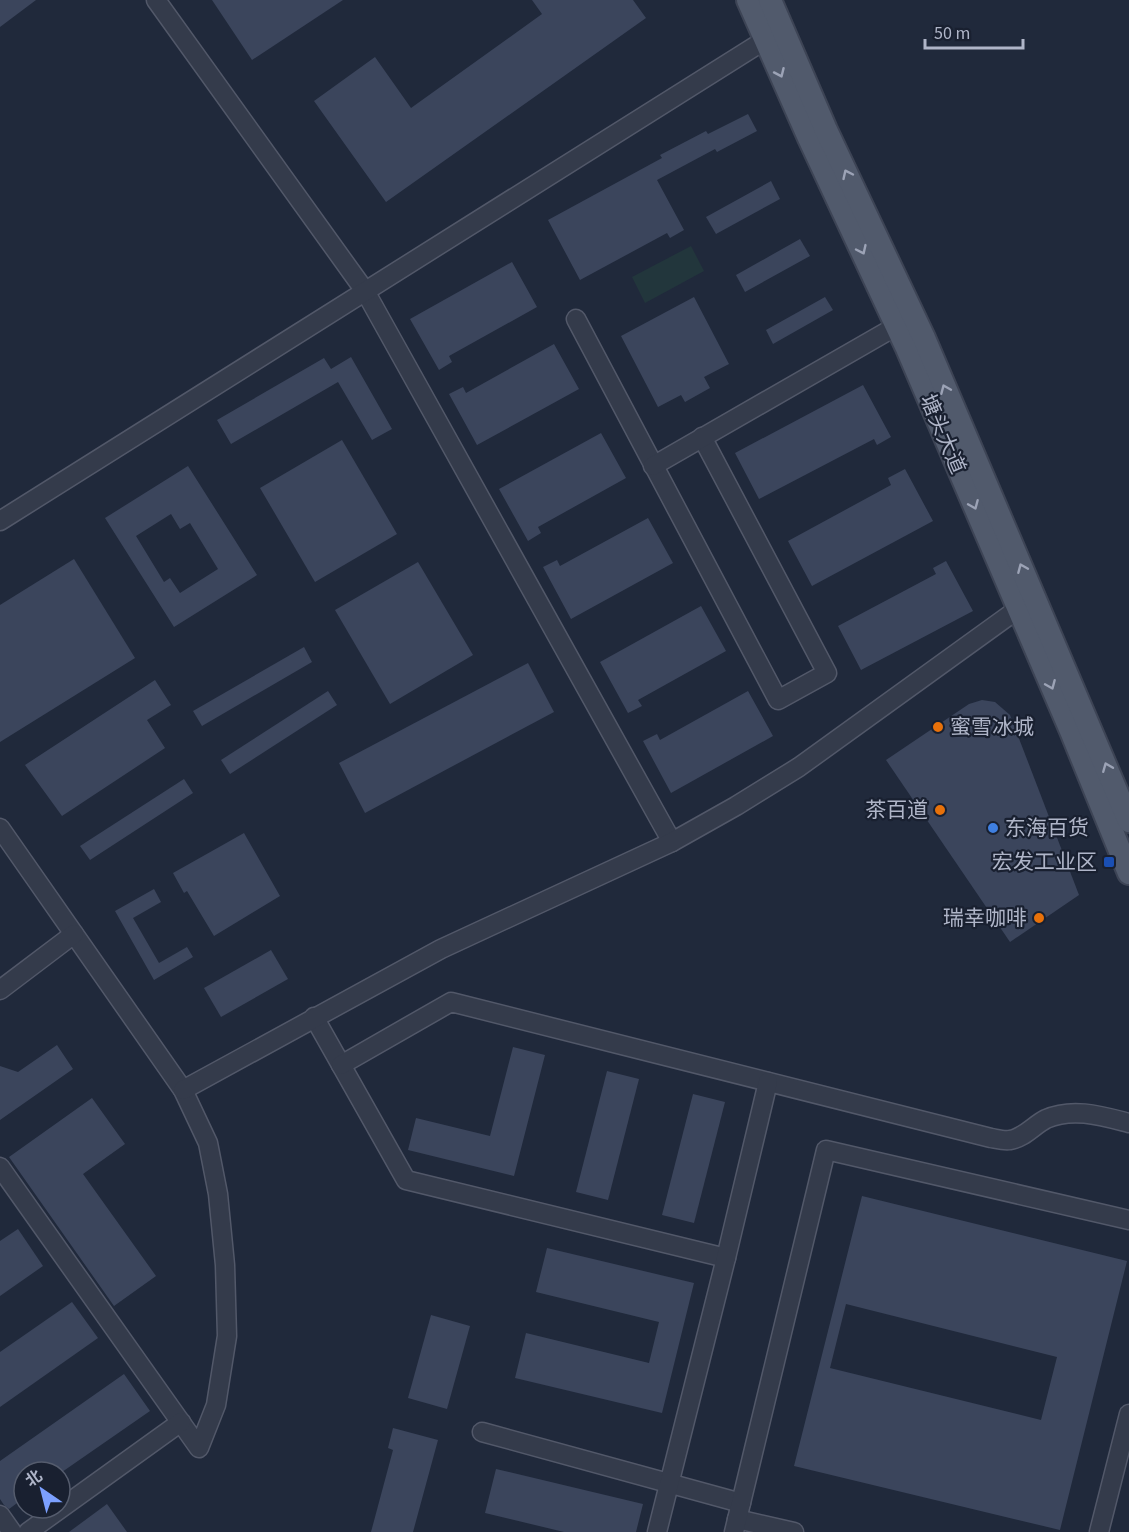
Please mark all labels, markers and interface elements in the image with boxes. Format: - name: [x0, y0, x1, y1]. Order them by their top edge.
- scale bar: [925, 12, 1022, 50]
- text: 50 m: [934, 21, 970, 46]
- one-way arrow: [773, 66, 785, 77]
- one-way arrow: [843, 169, 855, 180]
- one-way arrow: [854, 243, 866, 254]
- one-way arrow: [940, 385, 952, 396]
- street label: 塘头大道: [913, 389, 973, 479]
- one-way arrow: [967, 499, 979, 510]
- one-way arrow: [1017, 564, 1029, 575]
- one-way arrow: [1044, 678, 1056, 689]
- place label: 蜜雪冰城: [950, 712, 1034, 742]
- marker: 蜜雪冰城: [931, 720, 945, 734]
- one-way arrow: [1102, 762, 1114, 773]
- place label: 茶百道: [865, 795, 928, 825]
- marker: 茶百道: [933, 803, 947, 817]
- place label: 东海百货: [1005, 813, 1089, 843]
- marker: 东海百货: [986, 821, 1000, 835]
- place label: 宏发工业区: [992, 847, 1097, 877]
- marker: 宏发工业区: [1102, 855, 1116, 869]
- place label: 瑞幸咖啡: [943, 903, 1027, 933]
- marker: 瑞幸咖啡: [1032, 911, 1046, 925]
- north arrow: [12, 1460, 72, 1520]
- text: 北: [21, 1465, 47, 1492]

